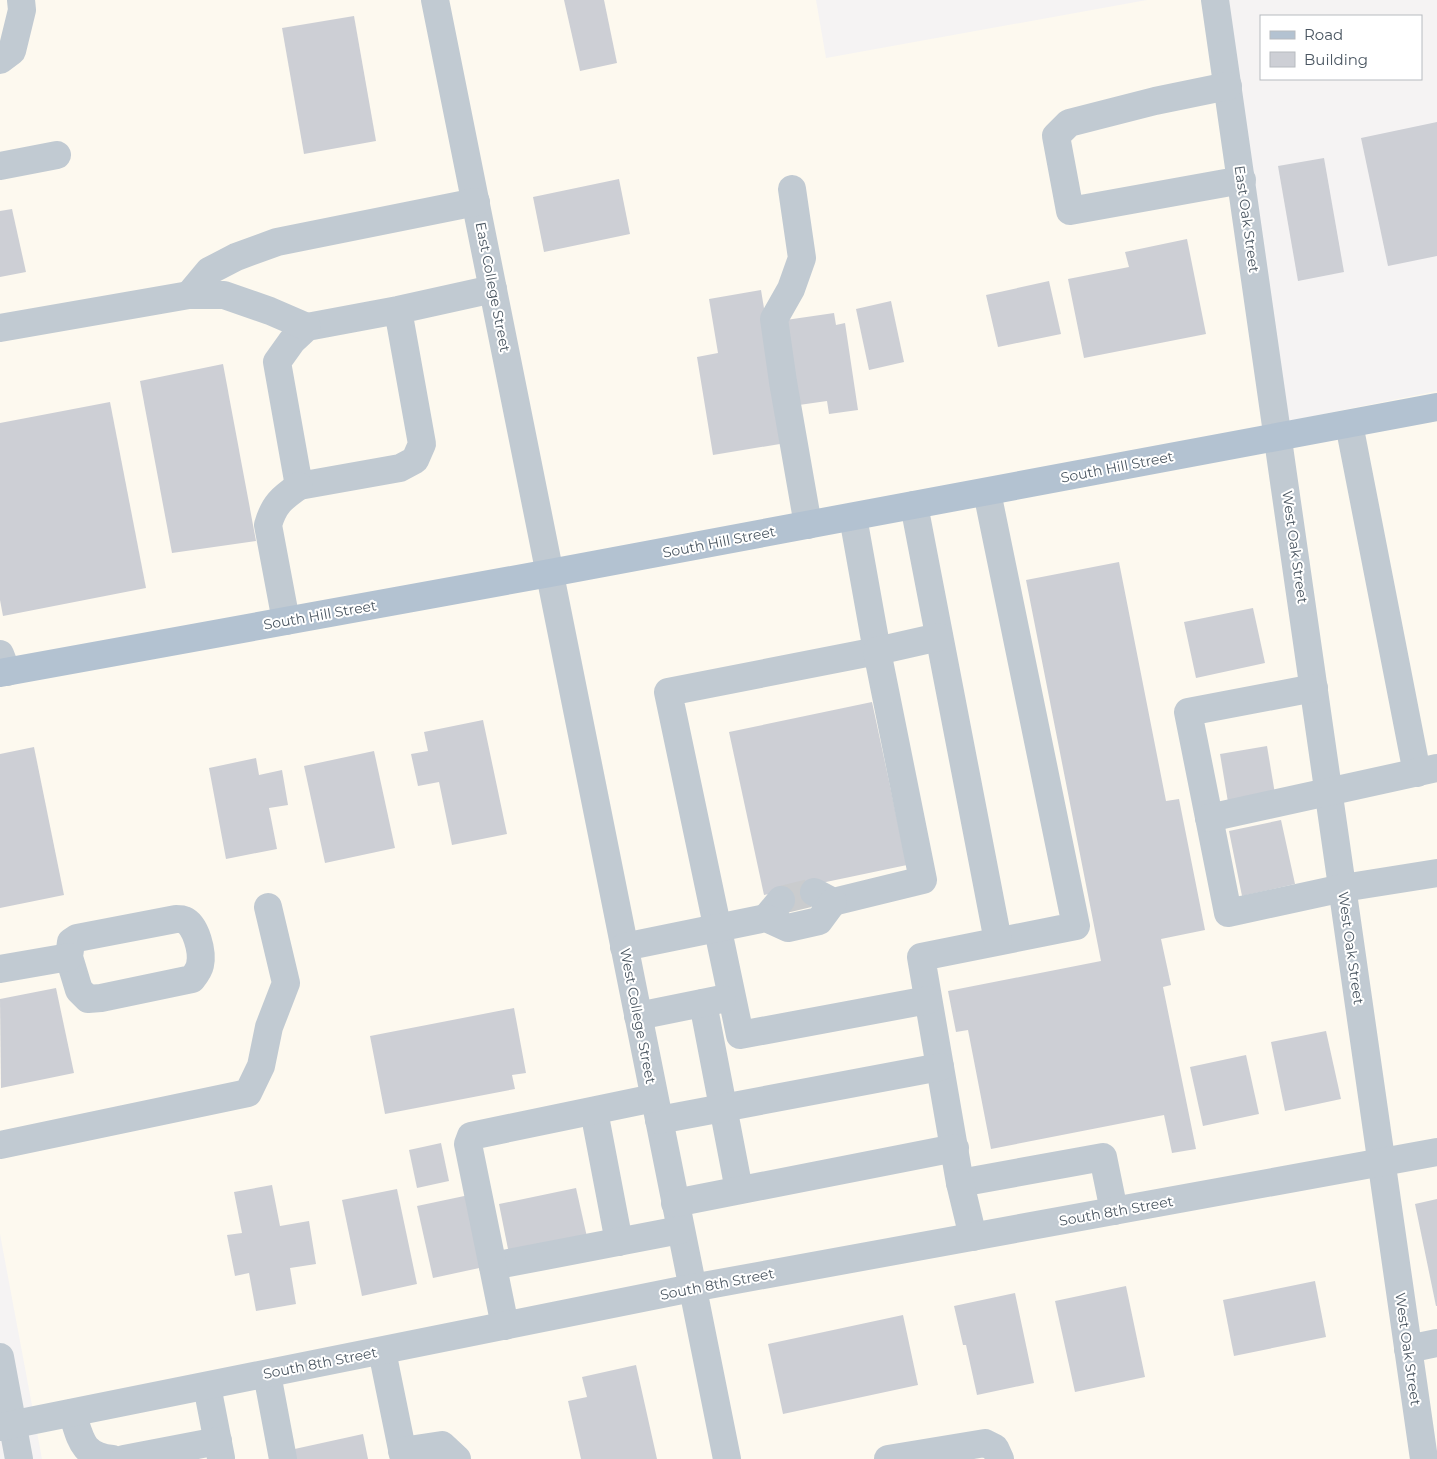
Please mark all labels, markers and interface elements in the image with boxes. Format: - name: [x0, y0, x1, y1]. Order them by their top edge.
- legend: [1260, 15, 1422, 80]
- text: Road: [1304, 25, 1343, 44]
- text: Building: [1304, 50, 1368, 69]
- street label: East Oak Street: [1231, 164, 1263, 274]
- street label: East College Street: [472, 220, 514, 354]
- street label: South Hill Street: [1059, 447, 1175, 487]
- street label: West Oak Street: [1278, 489, 1312, 605]
- street label: South Hill Street: [661, 522, 777, 562]
- street label: South Hill Street: [262, 596, 378, 634]
- street label: West Oak Street: [1334, 890, 1368, 1006]
- street label: West College Street: [616, 947, 660, 1086]
- street label: South 8th Street: [1057, 1192, 1175, 1230]
- street label: South 8th Street: [659, 1264, 776, 1304]
- street label: West Oak Street: [1391, 1291, 1425, 1407]
- street label: South 8th Street: [262, 1343, 379, 1383]

